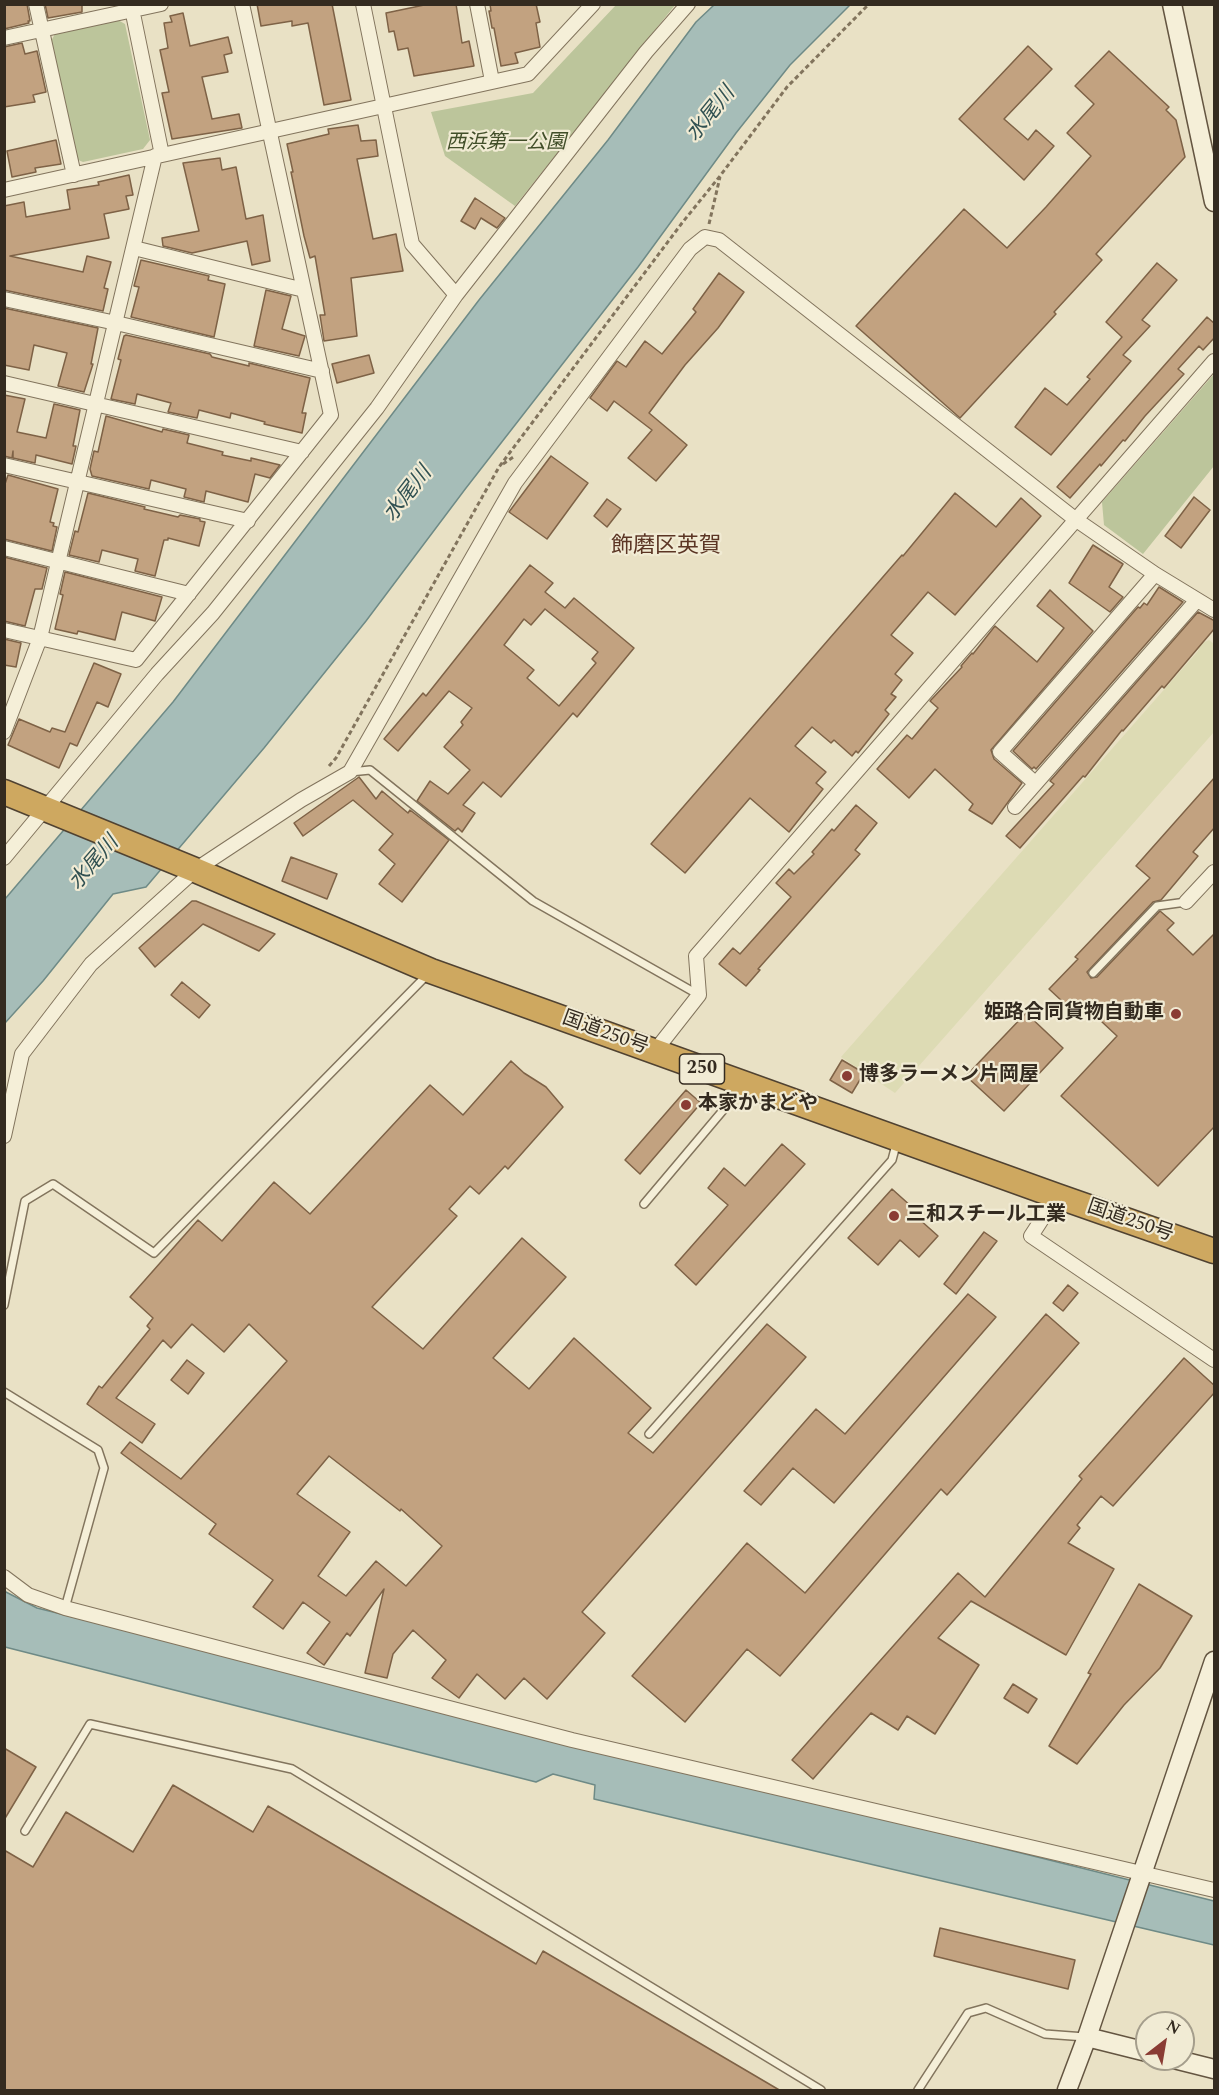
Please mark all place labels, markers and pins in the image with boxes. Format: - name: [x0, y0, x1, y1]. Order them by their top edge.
- place label: 姫路合同貨物自動車: [984, 1002, 1164, 1026]
- marker: 姫路合同貨物自動車: [1169, 1007, 1183, 1021]
- place label: 博多ラーメン片岡屋: [859, 1064, 1039, 1088]
- marker: 博多ラーメン片岡屋: [840, 1069, 854, 1083]
- place label: 本家かまどや: [698, 1093, 818, 1117]
- marker: 本家かまどや: [679, 1098, 693, 1112]
- place label: 三和スチール工業: [906, 1204, 1066, 1228]
- marker: 三和スチール工業: [887, 1209, 901, 1223]

